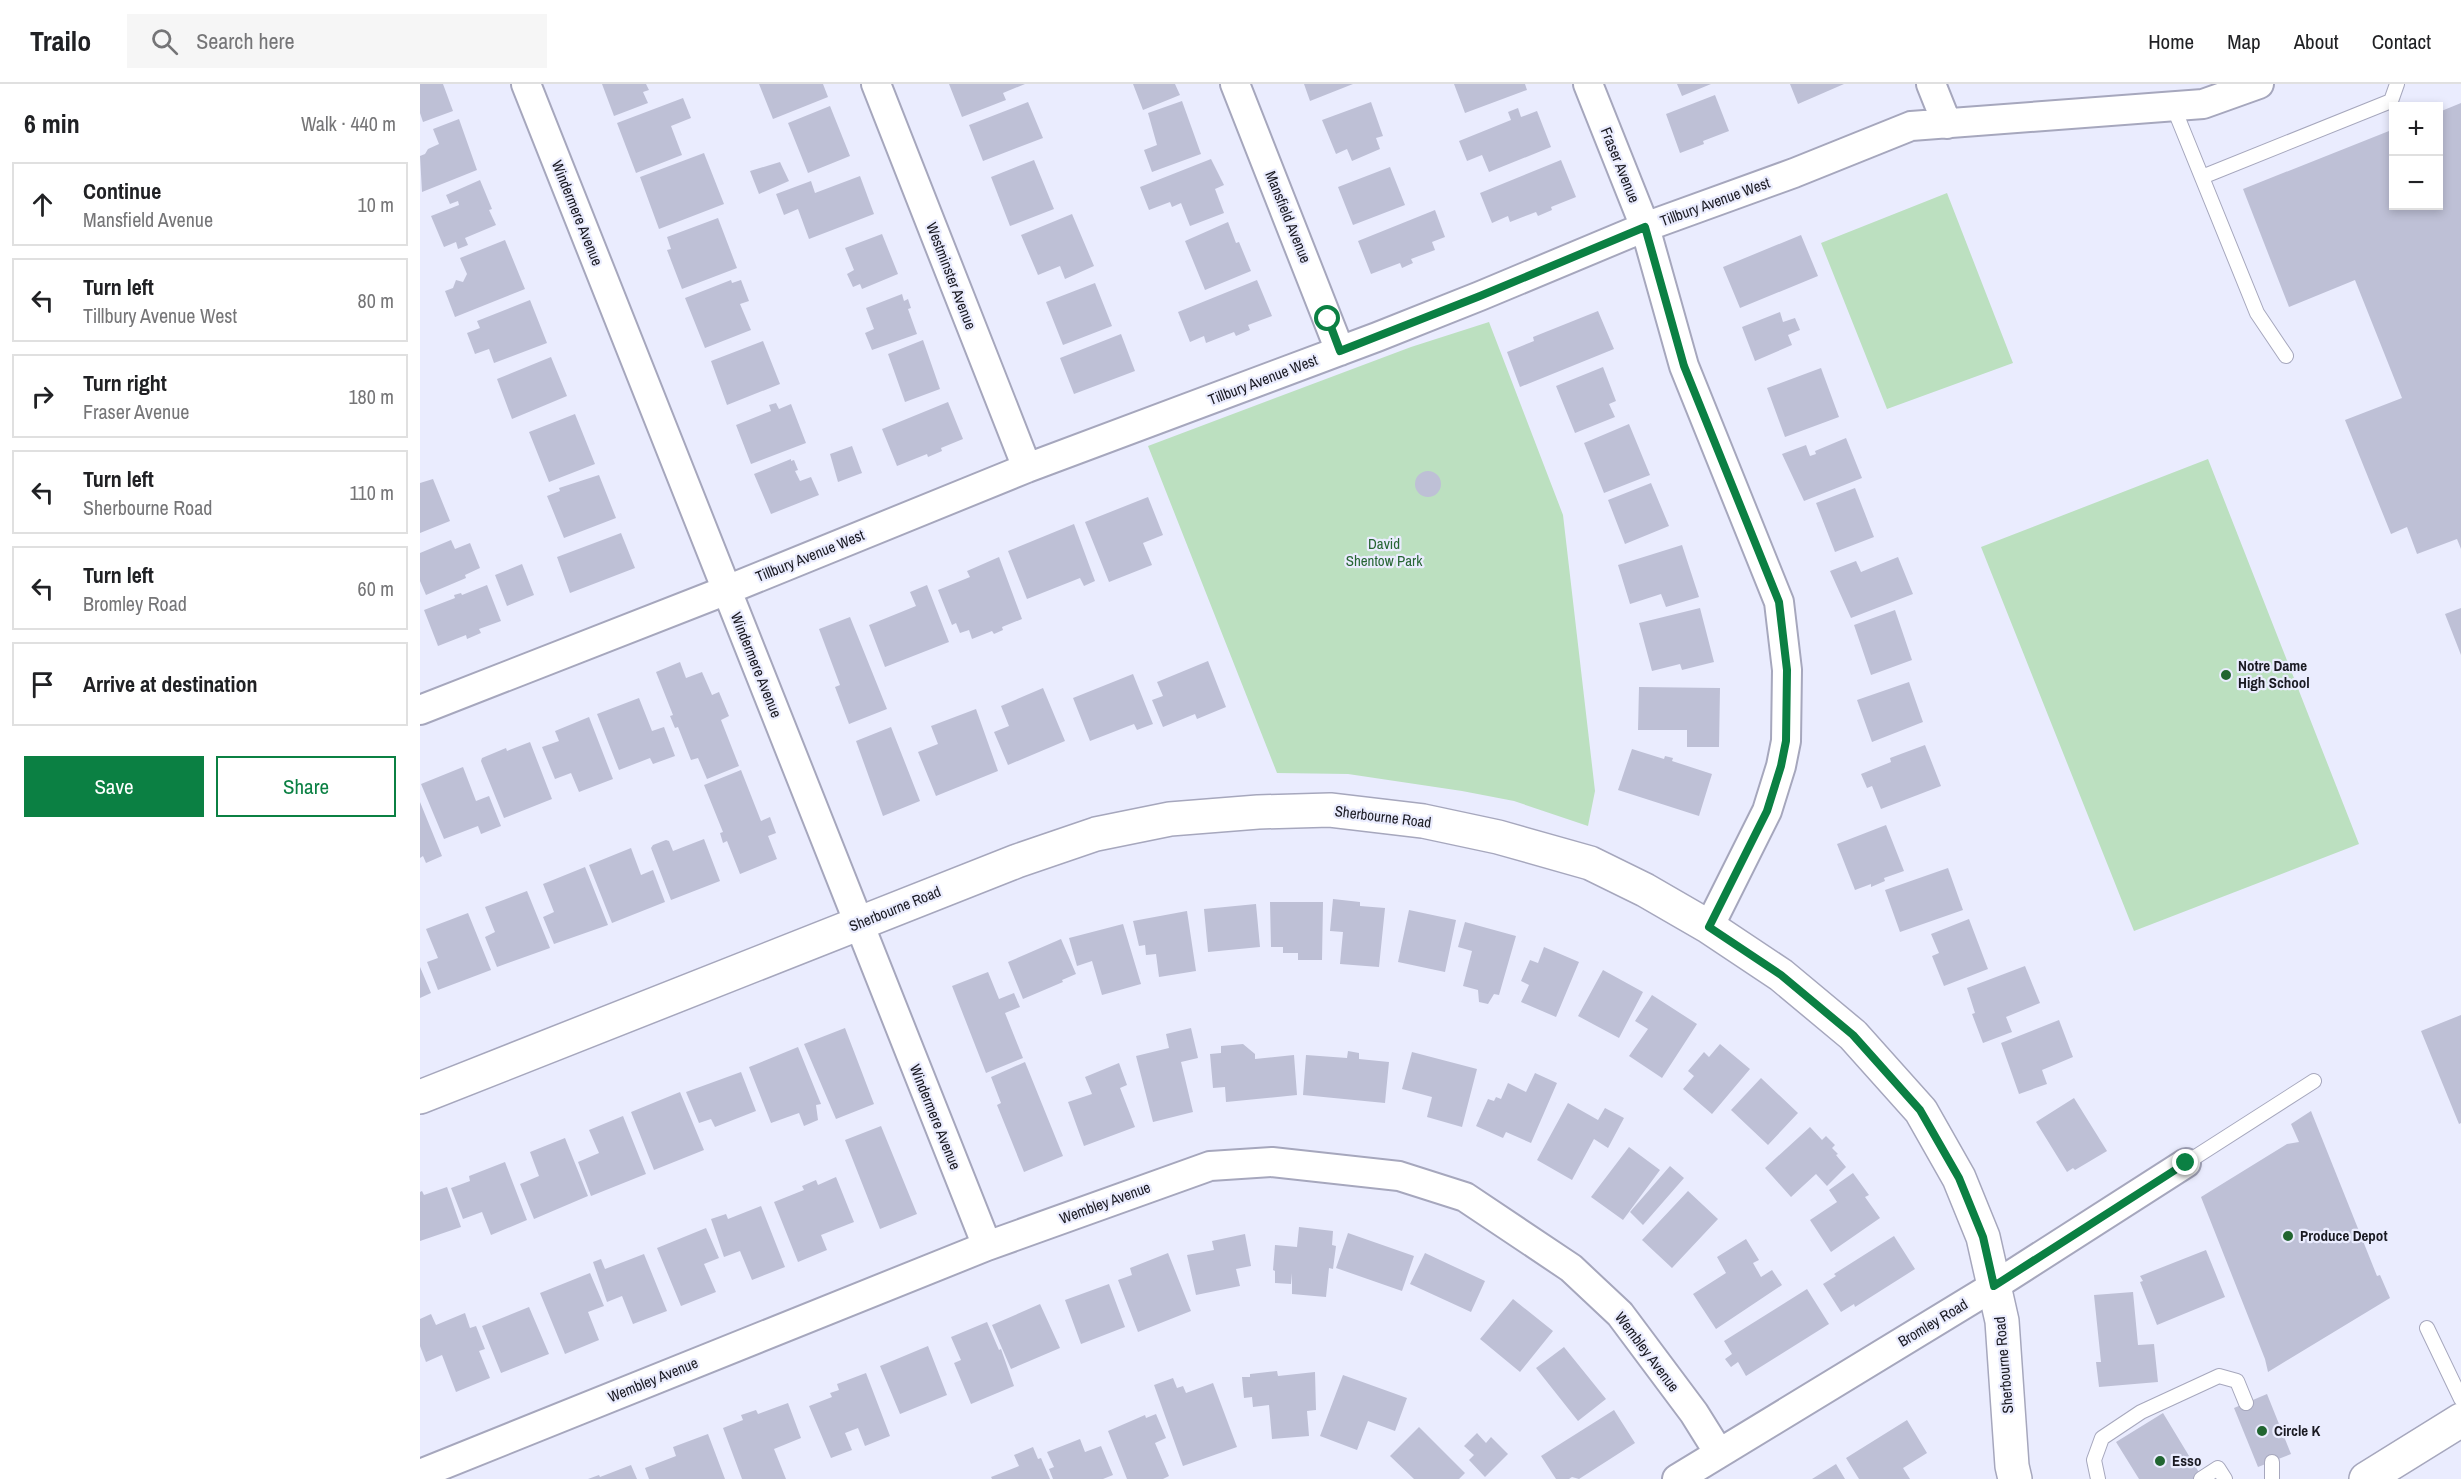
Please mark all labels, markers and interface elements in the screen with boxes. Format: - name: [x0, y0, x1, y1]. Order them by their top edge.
- search box: [127, 14, 547, 68]
- text: Trailo: [30, 22, 91, 60]
- icon: search: [148, 25, 181, 58]
- text: Search here: [196, 26, 295, 56]
- text: Home: [2148, 27, 2194, 56]
- text: Map: [2227, 27, 2261, 56]
- text: About: [2294, 27, 2339, 56]
- text: Contact: [2372, 27, 2431, 56]
- map controls: [2389, 102, 2443, 210]
- button: +: [2389, 102, 2443, 156]
- text: 6 min: [24, 106, 80, 141]
- text: Walk · 440 m: [301, 110, 396, 137]
- street label: Fraser Avenue: [1596, 124, 1645, 206]
- button: −: [2389, 156, 2443, 210]
- street label: Windermere Avenue: [547, 157, 608, 269]
- street label: Mansfield Avenue: [1260, 168, 1317, 266]
- street label: Tillbury Avenue West: [1657, 172, 1773, 231]
- text: Continue: [83, 176, 161, 206]
- icon: ahead: [26, 188, 59, 221]
- text: 10 m: [358, 191, 394, 218]
- text: Mansfield Avenue: [83, 206, 213, 233]
- street label: Westminster Avenue: [921, 219, 982, 333]
- text: Turn left: [83, 272, 154, 302]
- icon: left: [26, 284, 59, 317]
- text: 80 m: [358, 287, 394, 314]
- text: Tillbury Avenue West: [83, 302, 237, 329]
- route start: [1314, 305, 1340, 331]
- street label: Tillbury Avenue West: [1205, 349, 1321, 410]
- text: Turn right: [83, 368, 167, 398]
- icon: right: [26, 380, 59, 413]
- text: 180 m: [348, 383, 394, 410]
- text: Fraser Avenue: [83, 398, 189, 425]
- text: Turn left: [83, 464, 154, 494]
- icon: left: [26, 476, 59, 509]
- text: 110 m: [350, 479, 394, 506]
- text: Sherbourne Road: [83, 494, 212, 521]
- street label: Tillbury Avenue West: [752, 524, 868, 587]
- park label: David Shentow Park: [1346, 533, 1423, 571]
- text: Turn left: [83, 560, 154, 590]
- icon: left: [26, 572, 59, 605]
- text: 60 m: [358, 575, 394, 602]
- text: Bromley Road: [83, 590, 187, 617]
- street label: Windermere Avenue: [726, 609, 787, 721]
- place label: Notre Dame High School: [2238, 655, 2310, 693]
- icon: arrive: [26, 668, 59, 701]
- marker: Notre Dame High School: [2219, 668, 2233, 682]
- text: Arrive at destination: [83, 669, 257, 699]
- button: Save: [24, 756, 204, 817]
- button: Share: [216, 756, 396, 817]
- street label: Sherbourne Road: [1334, 800, 1433, 833]
- street label: Sherbourne Road: [846, 881, 944, 936]
- street label: Windermere Avenue: [905, 1061, 966, 1173]
- route end: [2172, 1149, 2198, 1175]
- street label: Wembley Avenue: [1056, 1176, 1153, 1229]
- place label: Produce Depot: [2300, 1225, 2387, 1246]
- marker: Produce Depot: [2281, 1229, 2295, 1243]
- street label: Bromley Road: [1894, 1294, 1972, 1352]
- street label: Wembley Avenue: [1610, 1307, 1685, 1396]
- street label: Sherbourne Road: [1989, 1316, 2018, 1414]
- street label: Wembley Avenue: [605, 1352, 701, 1407]
- place label: Circle K: [2274, 1420, 2321, 1441]
- marker: Circle K: [2255, 1424, 2269, 1438]
- place label: Esso: [2172, 1450, 2201, 1471]
- marker: Esso: [2153, 1454, 2167, 1468]

